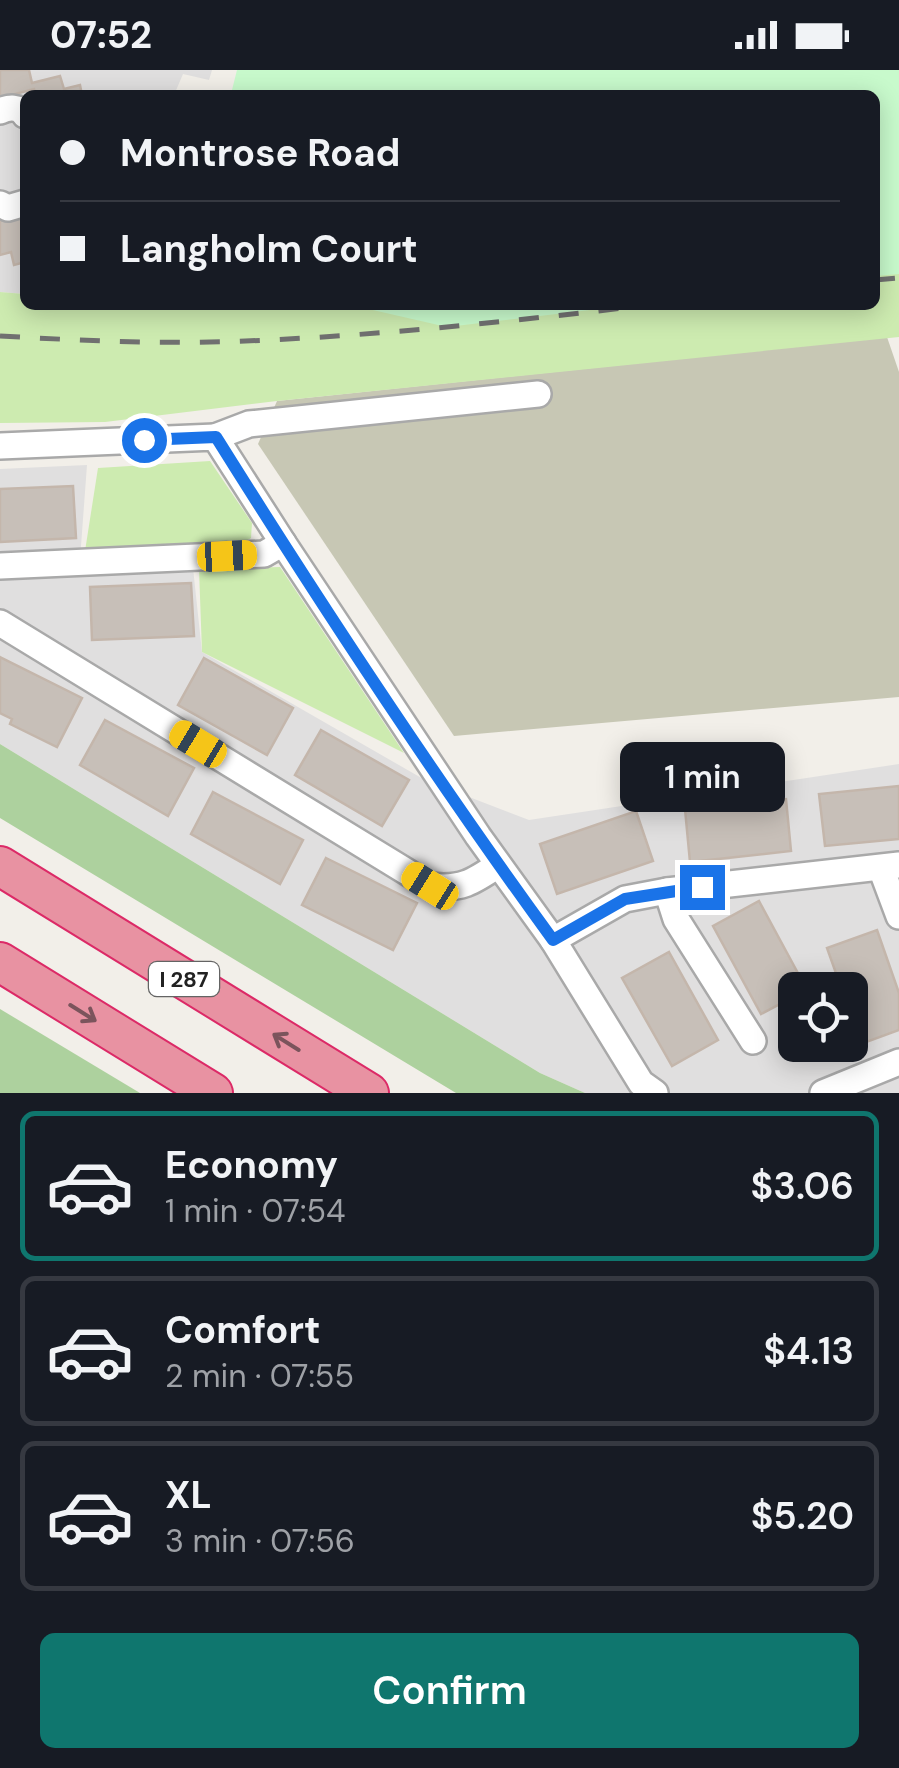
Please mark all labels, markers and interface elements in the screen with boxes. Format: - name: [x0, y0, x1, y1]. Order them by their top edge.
- text: 07:52: [50, 10, 152, 60]
- text: Montrose Road: [120, 128, 400, 178]
- text: Langholm Court: [120, 224, 418, 274]
- route start: [122, 418, 167, 463]
- car: [196, 539, 258, 573]
- car: [165, 716, 231, 772]
- callout: 1 min: [620, 742, 784, 812]
- text: 1 min: [664, 756, 741, 798]
- car: [397, 857, 463, 915]
- route end: [680, 865, 725, 910]
- road number: I 287: [149, 962, 219, 996]
- map controls: [778, 972, 868, 1062]
- button: locate: [778, 972, 868, 1062]
- one-way arrow: [68, 1003, 97, 1023]
- one-way arrow: [272, 1032, 301, 1052]
- text: Economy: [165, 1140, 338, 1190]
- icon: car: [45, 1141, 135, 1231]
- text: $3.06: [751, 1161, 854, 1211]
- text: 1 min · 07:54: [165, 1190, 345, 1232]
- text: Comfort: [165, 1305, 321, 1355]
- icon: car: [45, 1306, 135, 1396]
- text: $4.13: [763, 1326, 854, 1376]
- text: 2 min · 07:55: [165, 1355, 354, 1397]
- text: XL: [165, 1470, 212, 1520]
- icon: car: [45, 1471, 135, 1561]
- text: $5.20: [751, 1491, 854, 1541]
- text: 3 min · 07:56: [165, 1520, 355, 1562]
- button: Confirm: [40, 1633, 859, 1748]

